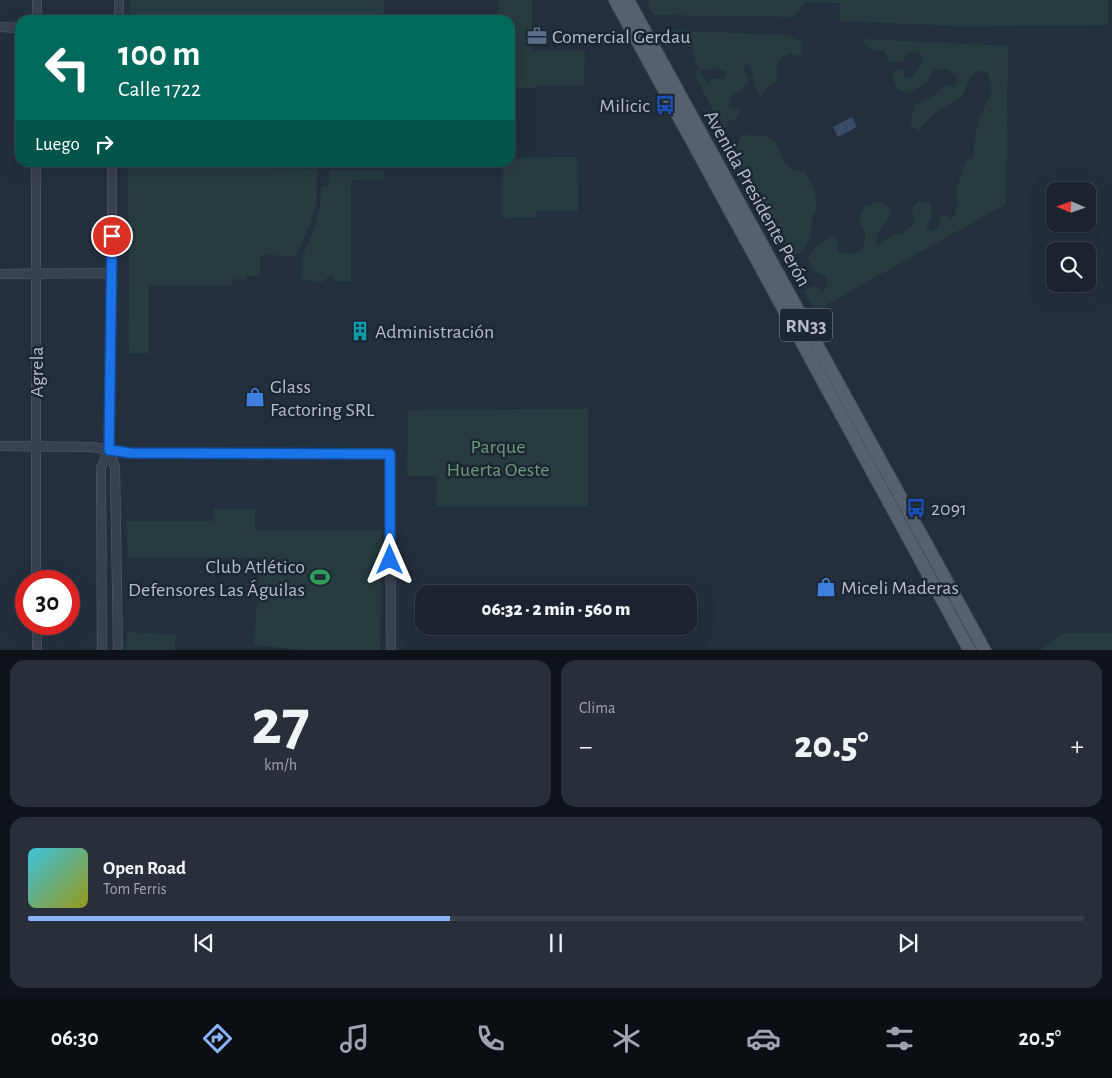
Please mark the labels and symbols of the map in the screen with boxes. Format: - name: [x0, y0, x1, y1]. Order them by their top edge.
- office icon: Comercial Gerdau: [526, 25, 548, 47]
- place label: Comercial Gerdau: [552, 27, 690, 47]
- bus stop icon: Milicic: [654, 94, 676, 116]
- place label: Milicic: [599, 96, 650, 116]
- street label: Avenida Presidente Perón: [700, 107, 814, 290]
- north arrow: [1046, 182, 1096, 232]
- pin: [91, 215, 133, 257]
- road number: RN33: [780, 308, 832, 342]
- building icon: Administración: [349, 320, 371, 342]
- place label: Administración: [375, 322, 494, 342]
- street label: Agrela: [27, 346, 47, 398]
- place label: Glass Factoring SRL: [270, 377, 375, 420]
- shop icon: Glass Factoring SRL: [244, 386, 266, 408]
- park label: Parque Huerta Oeste: [447, 437, 549, 480]
- bus stop icon: 2091: [905, 497, 927, 519]
- place label: 2091: [931, 499, 967, 519]
- position arrow: [363, 533, 415, 585]
- place label: Club Atlético Defensores Las Águilas: [128, 557, 305, 600]
- sports icon: Club Atlético Defensores Las Águilas: [309, 566, 331, 588]
- speed limit sign: 30: [15, 570, 80, 635]
- shop icon: Miceli Maderas: [815, 576, 837, 598]
- place label: Miceli Maderas: [841, 578, 959, 598]

